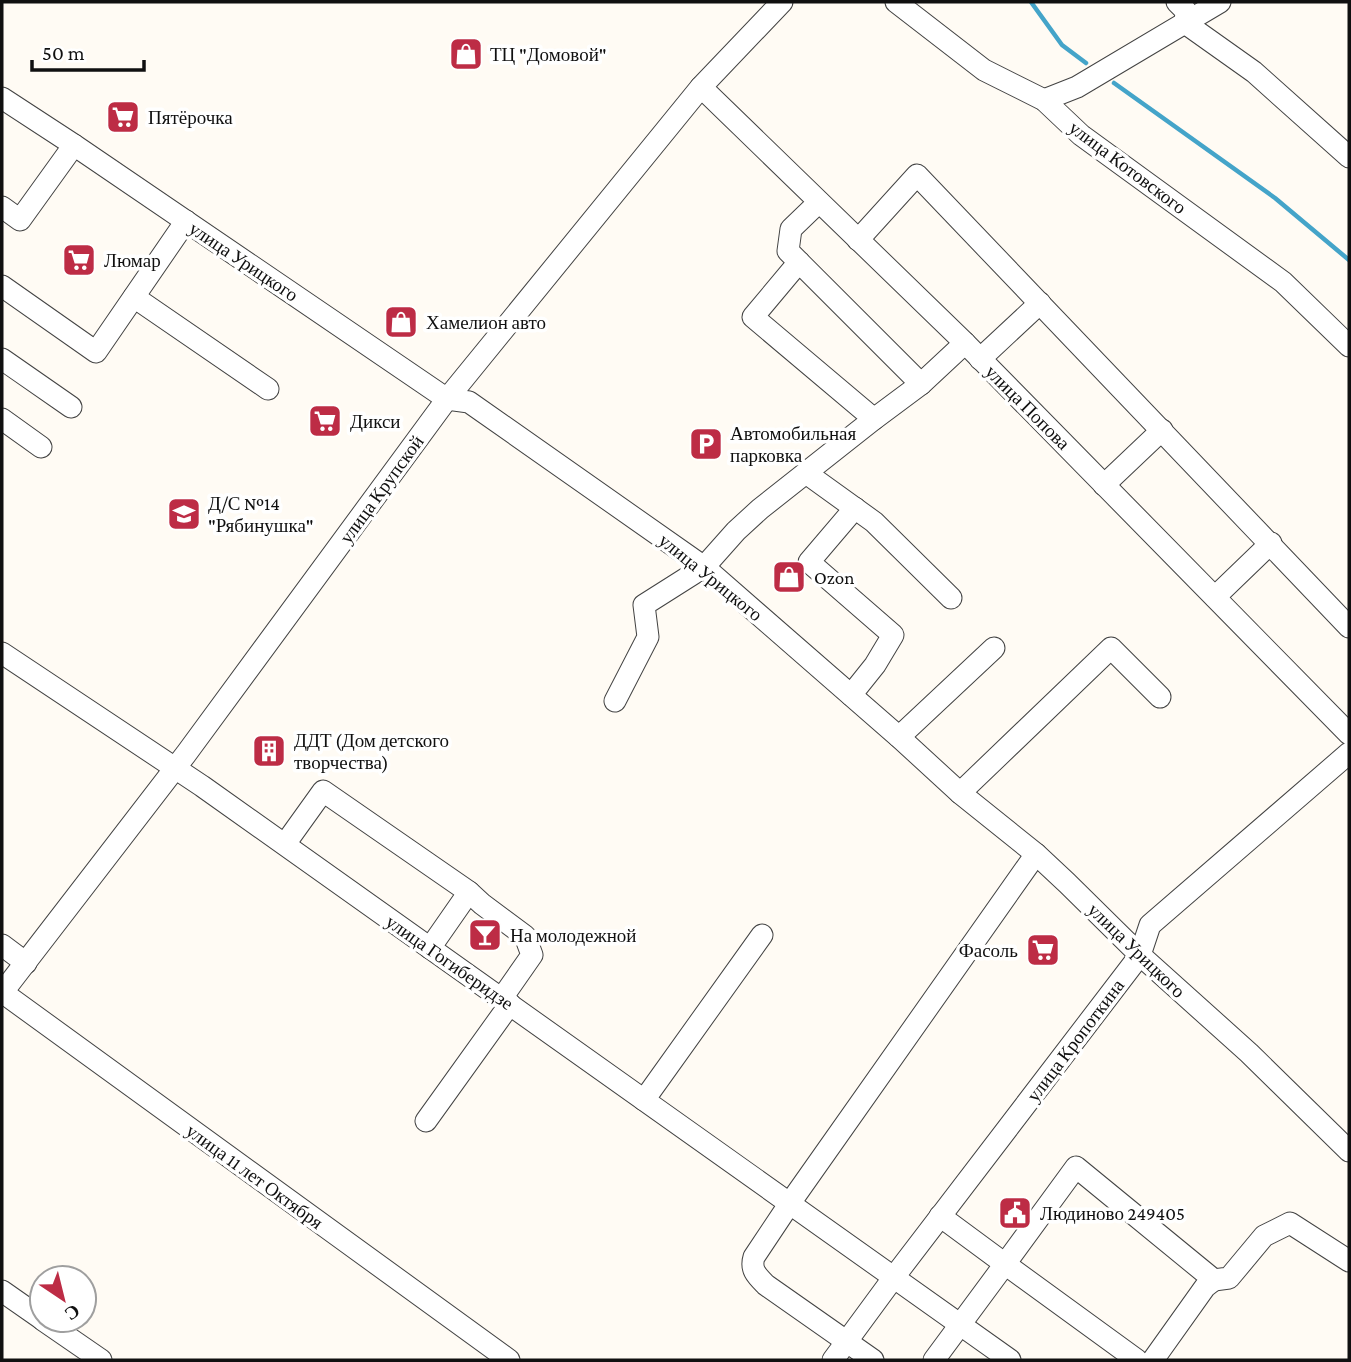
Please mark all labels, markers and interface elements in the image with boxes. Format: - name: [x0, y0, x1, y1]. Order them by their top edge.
- scale bar: [32, 28, 144, 72]
- shop icon: ТЦ "Домовой": [447, 35, 485, 73]
- text: 50 m: [42, 41, 85, 65]
- place label: ТЦ "Домовой": [490, 44, 607, 65]
- supermarket icon: Пятёрочка: [104, 98, 142, 136]
- place label: Пятёрочка: [148, 107, 233, 128]
- street label: улица Котовского: [1065, 117, 1190, 218]
- street label: улица Урицкого: [185, 217, 302, 306]
- supermarket icon: Люмар: [60, 241, 98, 279]
- place label: Люмар: [104, 250, 161, 271]
- shop icon: Хамелион авто: [382, 303, 420, 341]
- place label: Хамелион авто: [426, 312, 546, 333]
- street label: улица Попова: [981, 361, 1075, 454]
- supermarket icon: Дикси: [306, 402, 344, 440]
- place label: Дикси: [350, 411, 401, 432]
- place label: Автомобильная парковка: [730, 423, 857, 466]
- parking icon: Автомобильная парковка: [687, 425, 725, 463]
- street label: улица Крупской: [335, 431, 428, 547]
- place label: Д/С №14 "Рябинушка": [208, 493, 314, 536]
- school or university icon: Д/С №14 "Рябинушка": [165, 495, 203, 533]
- street label: улица Урицкого: [655, 529, 767, 625]
- shop icon: Ozon: [770, 558, 808, 596]
- place label: Ozon: [814, 567, 854, 588]
- place label: ДДТ (Дом детского творчества): [294, 730, 449, 774]
- building icon: ДДТ (Дом детского творчества): [250, 732, 288, 770]
- street label: улица Урицкого: [1084, 899, 1190, 1002]
- street label: улица Гогиберидзе: [382, 911, 517, 1014]
- bar icon: На молодежной: [466, 916, 504, 954]
- place label: На молодежной: [510, 925, 637, 946]
- supermarket icon: Фасоль: [1024, 931, 1062, 969]
- place label: Фасоль: [959, 940, 1018, 961]
- street label: улица Кропоткина: [1023, 974, 1129, 1106]
- street label: улица 11 лет Октября: [182, 1120, 327, 1233]
- public building icon: Людиново 249405: [996, 1194, 1034, 1232]
- place label: Людиново 249405: [1040, 1203, 1185, 1224]
- north arrow: [28, 1264, 98, 1334]
- text: С: [61, 1300, 84, 1325]

